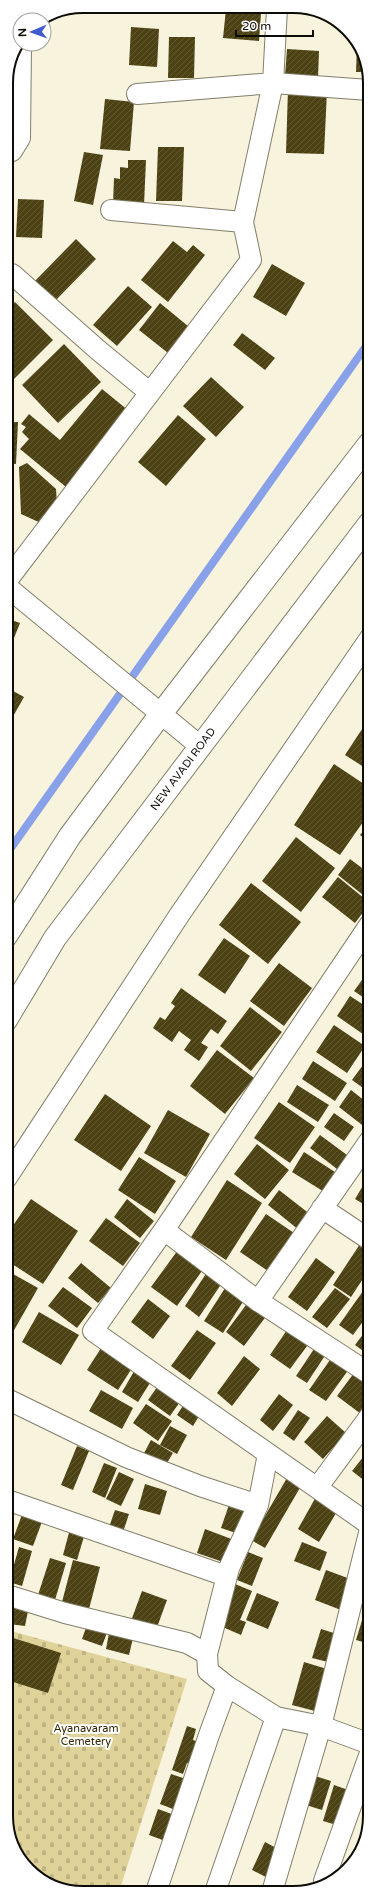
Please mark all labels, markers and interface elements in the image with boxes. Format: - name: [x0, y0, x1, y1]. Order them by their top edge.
- north arrow: [12, 12, 52, 52]
- scale bar: [236, 12, 313, 38]
- text: 20 m: [242, 19, 271, 33]
- text: N: [16, 28, 29, 37]
- street label: NEW AVADI ROAD: [148, 725, 218, 813]
- park label: Ayanavaram Cemetery: [53, 1722, 119, 1748]

